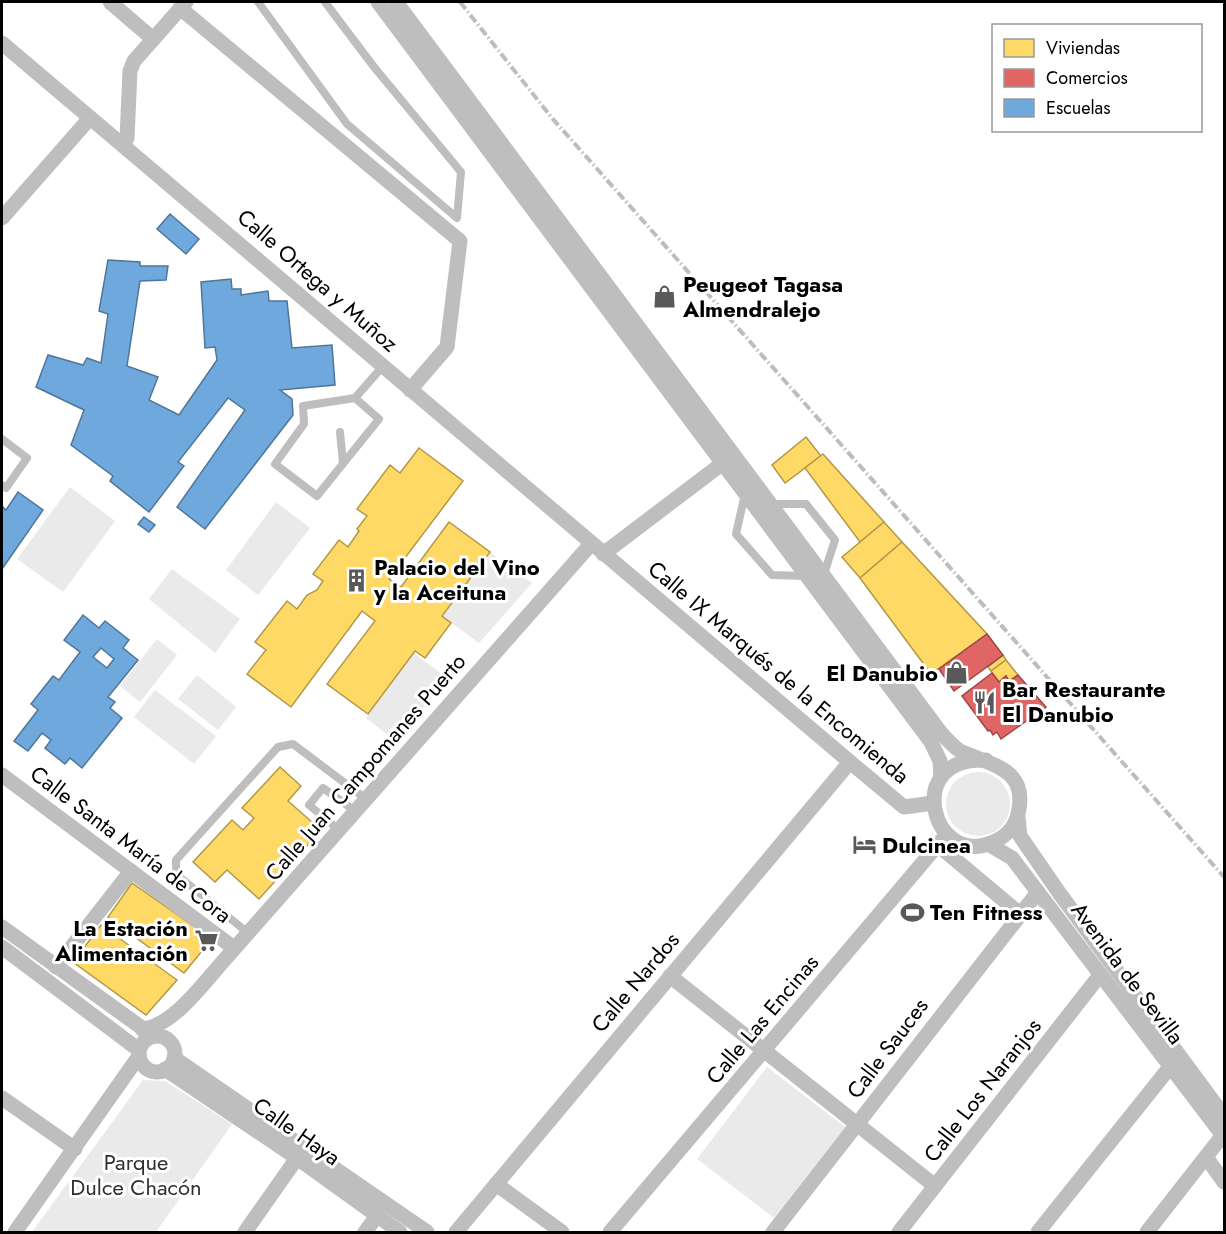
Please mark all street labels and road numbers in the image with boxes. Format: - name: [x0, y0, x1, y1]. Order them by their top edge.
- street label: Calle Ortega y Muñoz: [231, 201, 405, 359]
- street label: Calle IX Marqués de la Encomienda: [641, 553, 917, 791]
- street label: Calle Juan Campomanes Puerto: [257, 646, 473, 888]
- street label: Calle Santa María de Cora: [24, 758, 238, 930]
- street label: Avenida de Sevilla: [1064, 895, 1192, 1051]
- street label: Calle Nardos: [583, 925, 687, 1039]
- street label: Calle Las Encinas: [698, 947, 826, 1091]
- street label: Calle Sauces: [839, 991, 936, 1105]
- street label: Calle Los Naranjos: [916, 1011, 1048, 1169]
- street label: Calle Haya: [247, 1089, 347, 1173]

